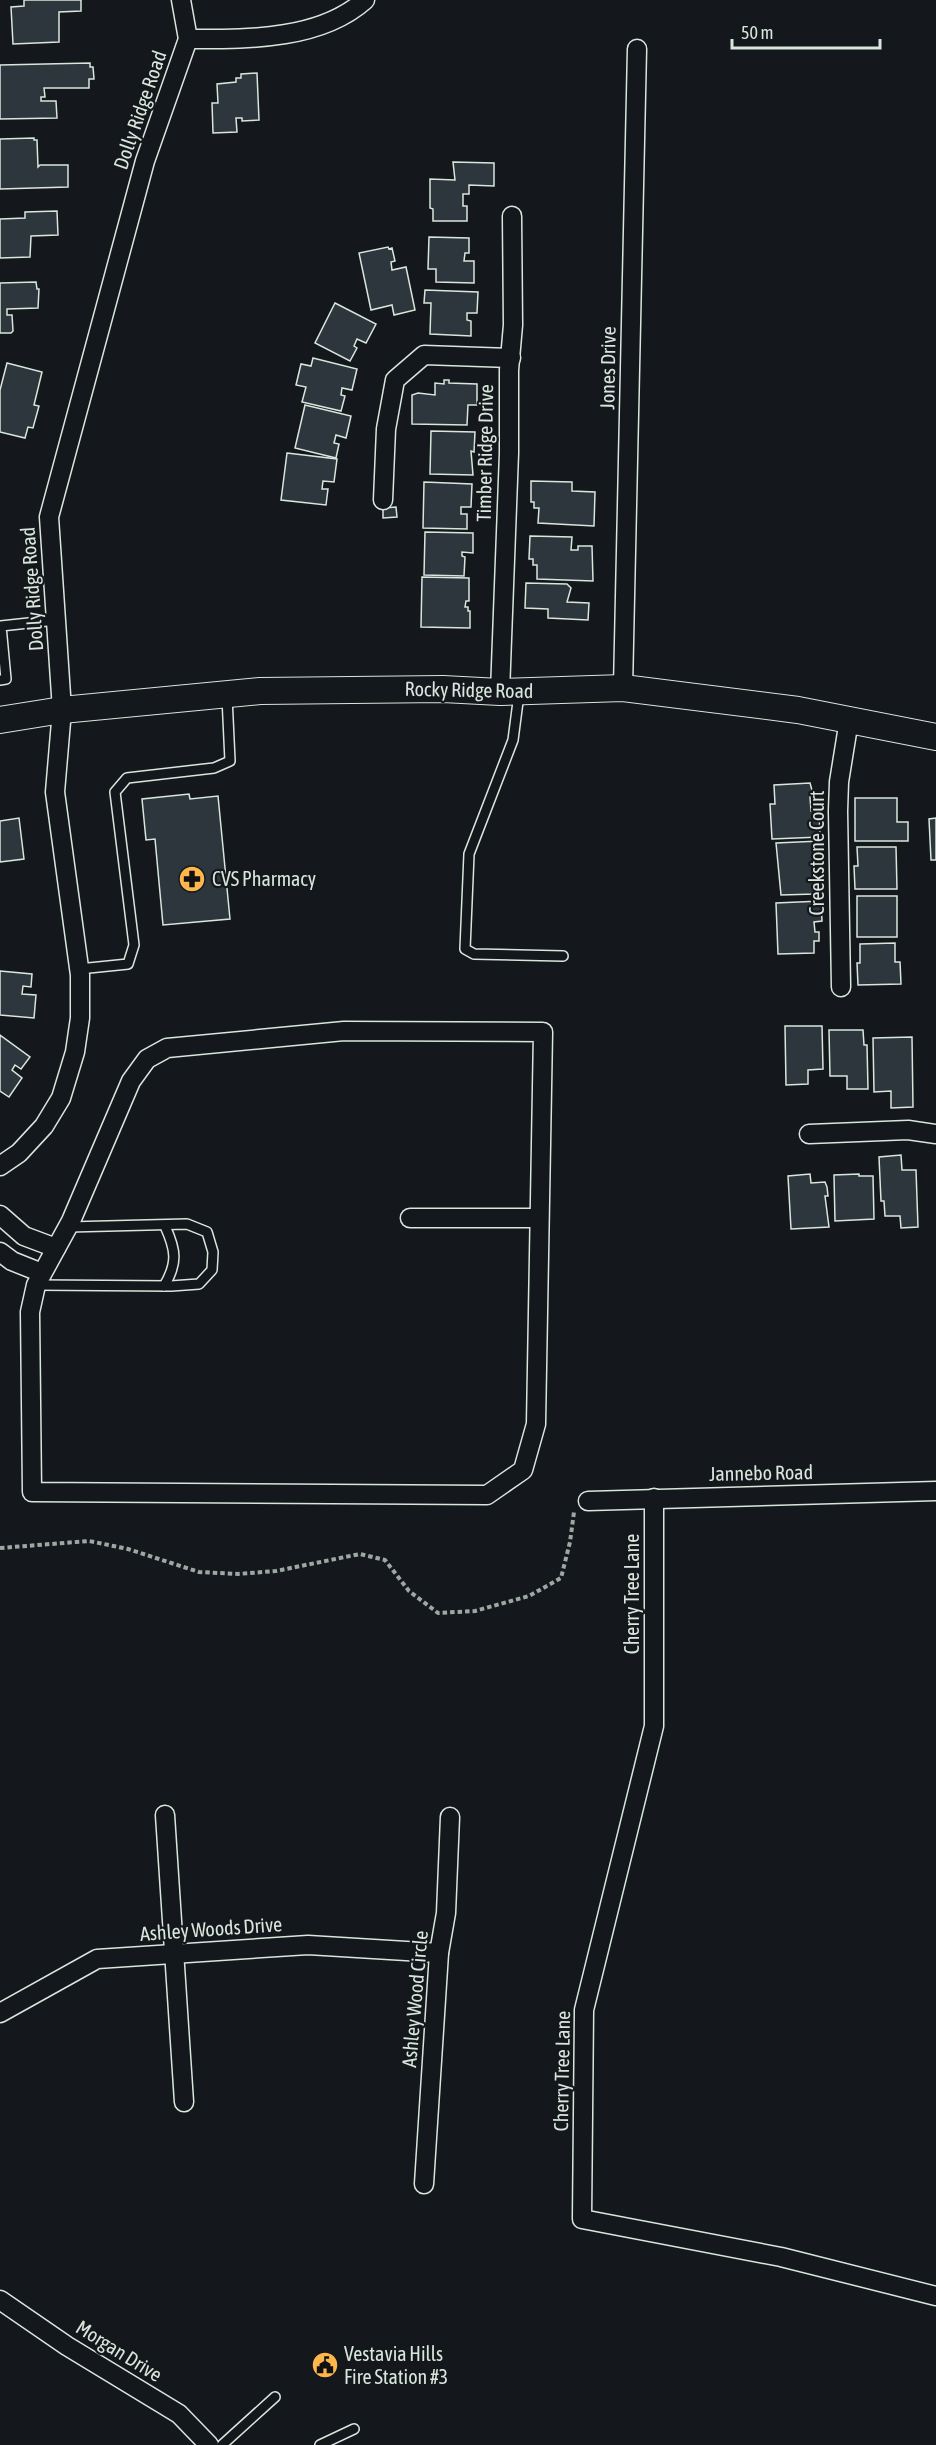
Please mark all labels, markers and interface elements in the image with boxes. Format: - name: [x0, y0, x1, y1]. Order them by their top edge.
- scale bar: [732, 12, 880, 50]
- text: 50 m: [741, 22, 773, 43]
- street label: Dolly Ridge Road: [108, 47, 171, 172]
- street label: Jones Drive: [595, 326, 620, 410]
- street label: Timber Ridge Drive: [472, 384, 497, 522]
- street label: Dolly Ridge Road: [16, 526, 47, 652]
- street label: Rocky Ridge Road: [404, 677, 534, 702]
- street label: Creekstone Court: [805, 790, 828, 915]
- pharmacy icon: CVS Pharmacy: [177, 864, 207, 894]
- place label: CVS Pharmacy: [212, 867, 316, 890]
- street label: Jannebo Road: [709, 1460, 813, 1485]
- street label: Cherry Tree Lane: [620, 1534, 643, 1654]
- street label: Ashley Woods Drive: [139, 1912, 283, 1945]
- street label: Ashley Wood Circle: [397, 1929, 432, 2068]
- street label: Cherry Tree Lane: [549, 2010, 574, 2132]
- street label: Morgan Drive: [72, 2315, 166, 2386]
- place label: Vestavia Hills Fire Station #3: [344, 2342, 448, 2388]
- public building icon: Vestavia Hills Fire Station #3: [310, 2350, 340, 2380]

